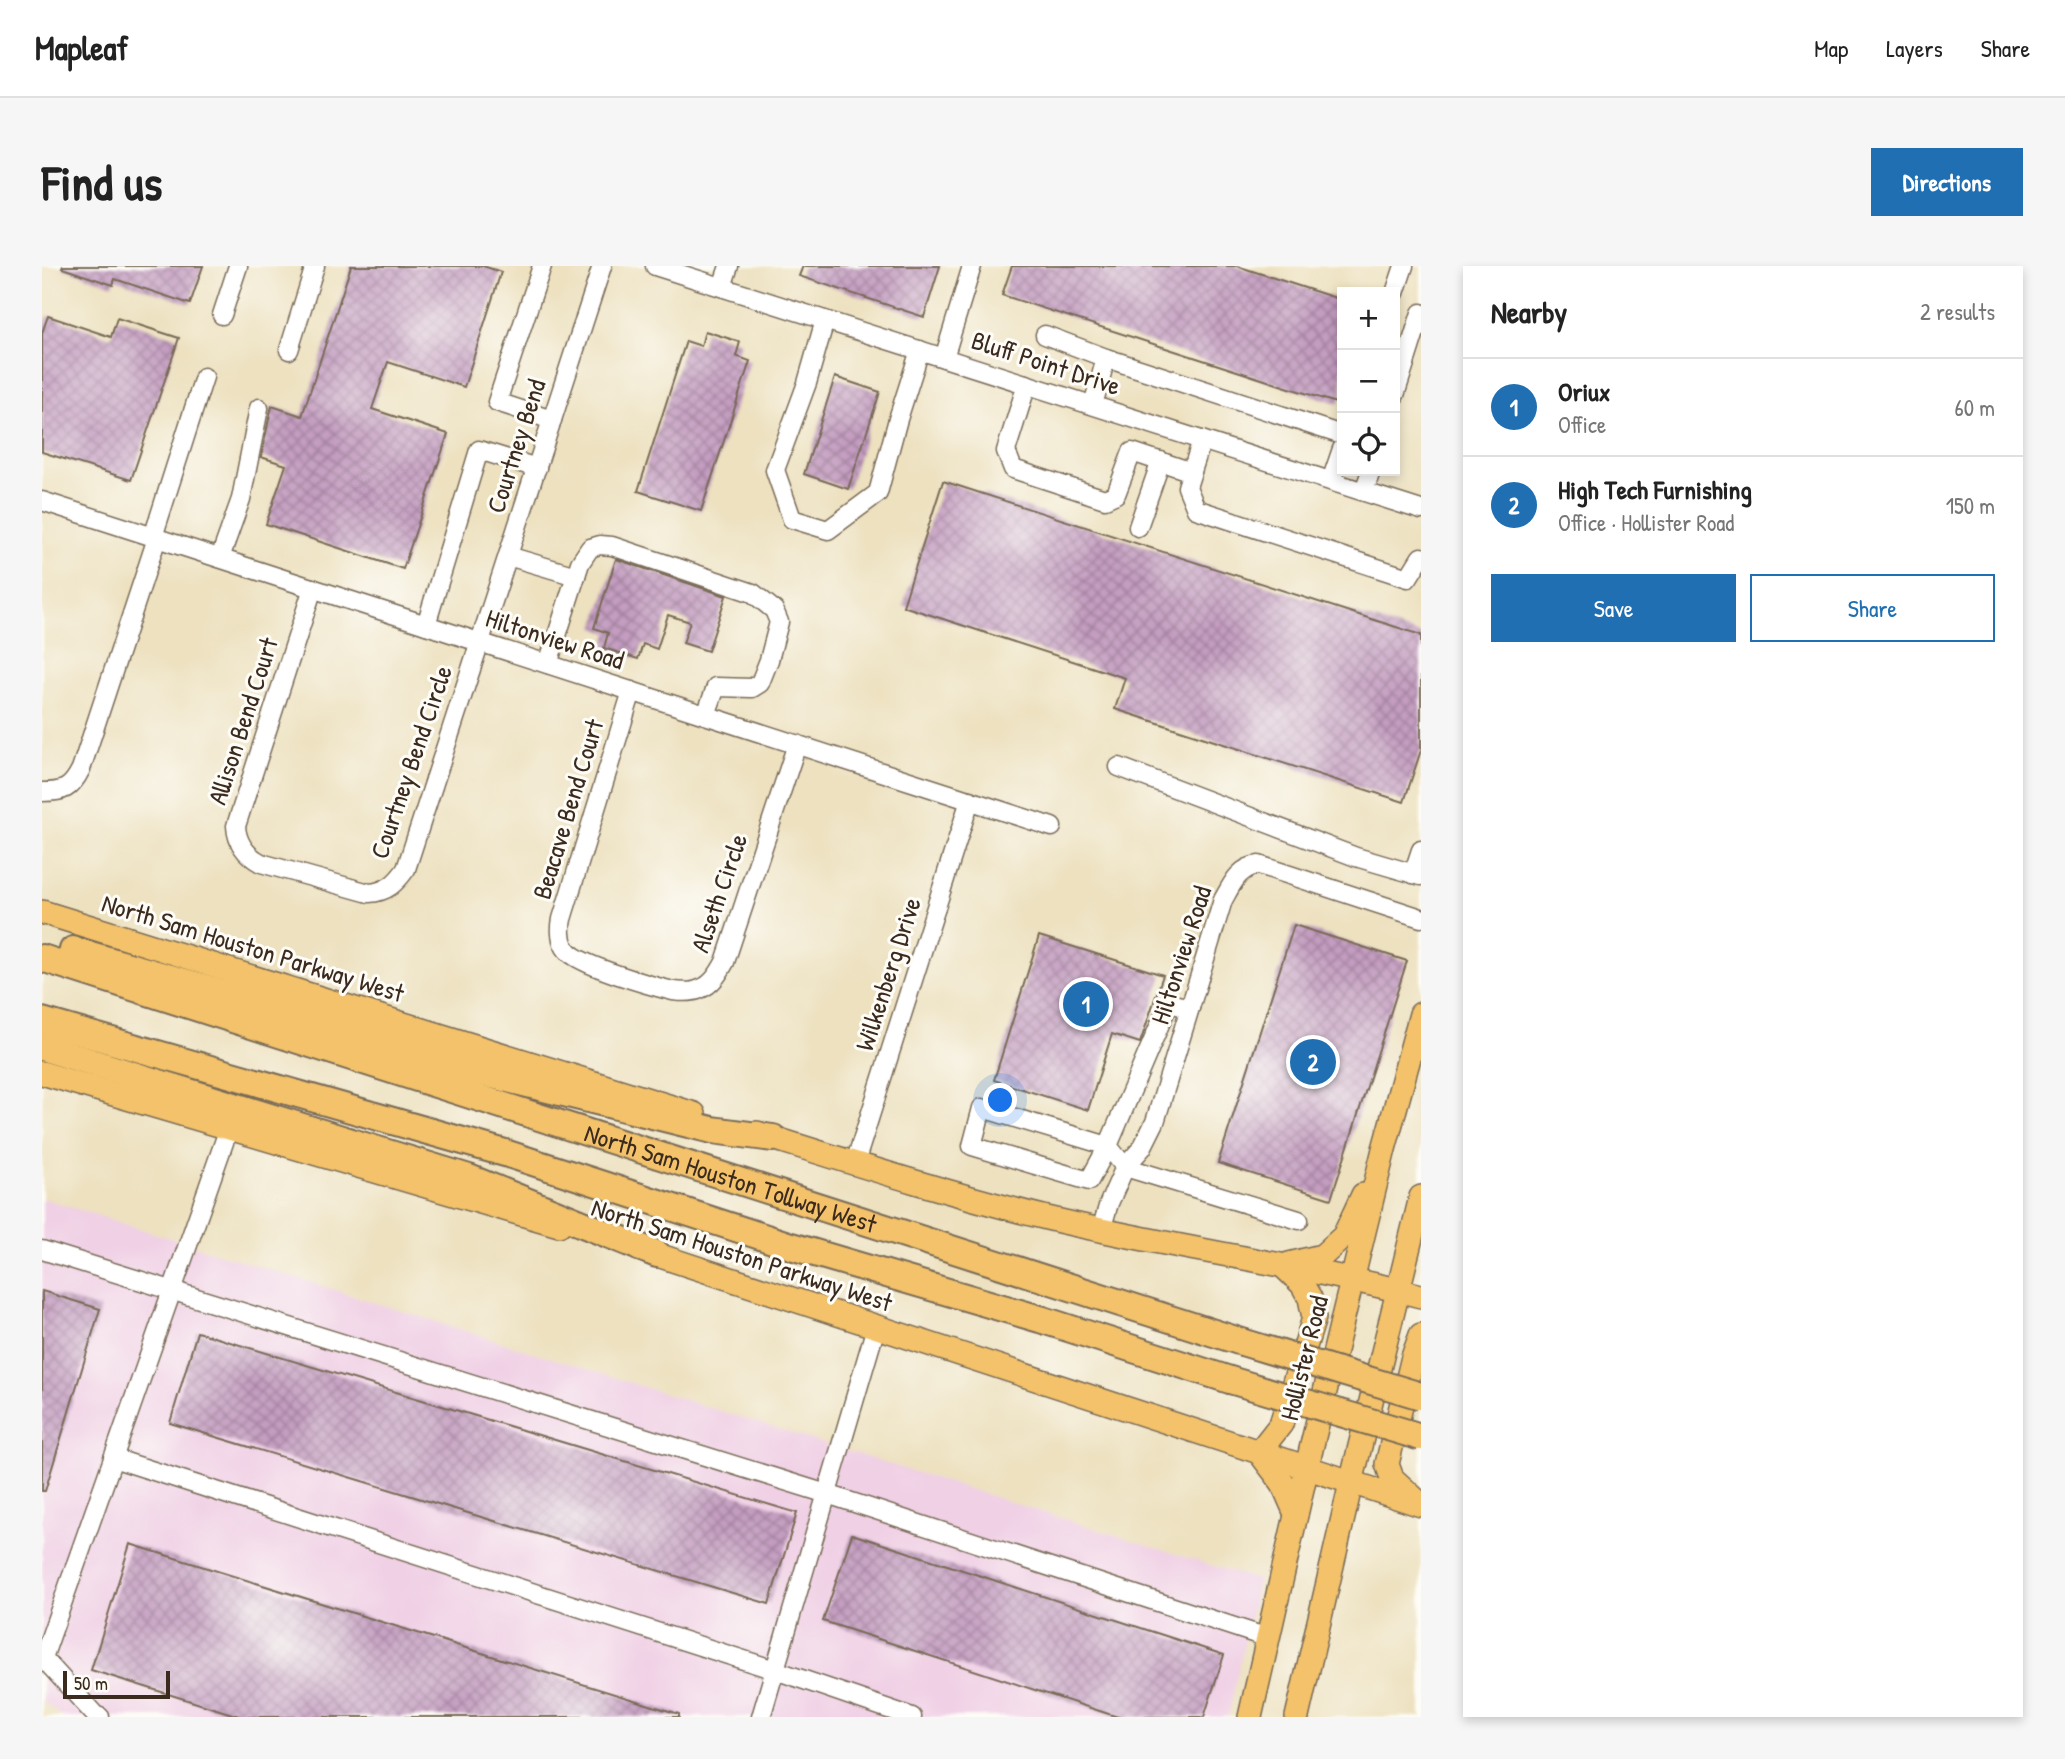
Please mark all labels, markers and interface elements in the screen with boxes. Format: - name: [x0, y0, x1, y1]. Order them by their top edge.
- text: Mapleaf: [35, 26, 128, 70]
- text: Map: [1814, 32, 1848, 64]
- text: Layers: [1886, 32, 1943, 64]
- text: Share: [1981, 32, 2030, 64]
- button: Directions: [1871, 148, 2023, 216]
- text: Find us: [42, 149, 162, 215]
- map controls: [1337, 287, 1400, 476]
- button: +: [1337, 287, 1400, 350]
- text: Nearby: [1491, 292, 1567, 332]
- text: 2 results: [1920, 296, 1995, 327]
- street label: Bluff Point Drive: [967, 322, 1125, 403]
- button: −: [1337, 350, 1400, 413]
- text: Oriux: [1558, 374, 1610, 409]
- street label: Courtney Bend: [477, 375, 554, 517]
- text: 1: [1510, 392, 1518, 423]
- text: 60 m: [1955, 392, 1995, 423]
- text: Office: [1558, 409, 1606, 440]
- button: locate: [1337, 413, 1400, 476]
- text: High Tech Furnishing: [1558, 472, 1752, 507]
- text: 2: [1509, 490, 1519, 521]
- text: 150 m: [1946, 490, 1995, 521]
- text: Office · Hollister Road: [1558, 507, 1734, 538]
- button: Save: [1491, 574, 1736, 642]
- button: Share: [1750, 574, 1995, 642]
- street label: Hiltonview Road: [482, 600, 629, 677]
- street label: Allison Bend Court: [199, 632, 286, 809]
- street label: Courtney Bend Circle: [361, 661, 460, 863]
- street label: Beacave Bend Court: [524, 714, 612, 903]
- street label: Alseth Circle: [682, 829, 755, 957]
- street label: Hiltonview Road: [1142, 881, 1219, 1028]
- street label: North Sam Houston Parkway West: [98, 885, 409, 1010]
- street label: Wilkenberg Drive: [846, 893, 929, 1055]
- pin: 1: [1063, 978, 1109, 1030]
- pin: 2: [1290, 1036, 1336, 1088]
- your location: [983, 1083, 1017, 1117]
- street label: North Sam Houston Tollway West: [580, 1115, 882, 1241]
- street label: North Sam Houston Parkway West: [587, 1189, 898, 1320]
- street label: Hollister Road: [1271, 1292, 1336, 1424]
- scale bar: [63, 1668, 170, 1700]
- text: 50 m: [74, 1670, 108, 1696]

